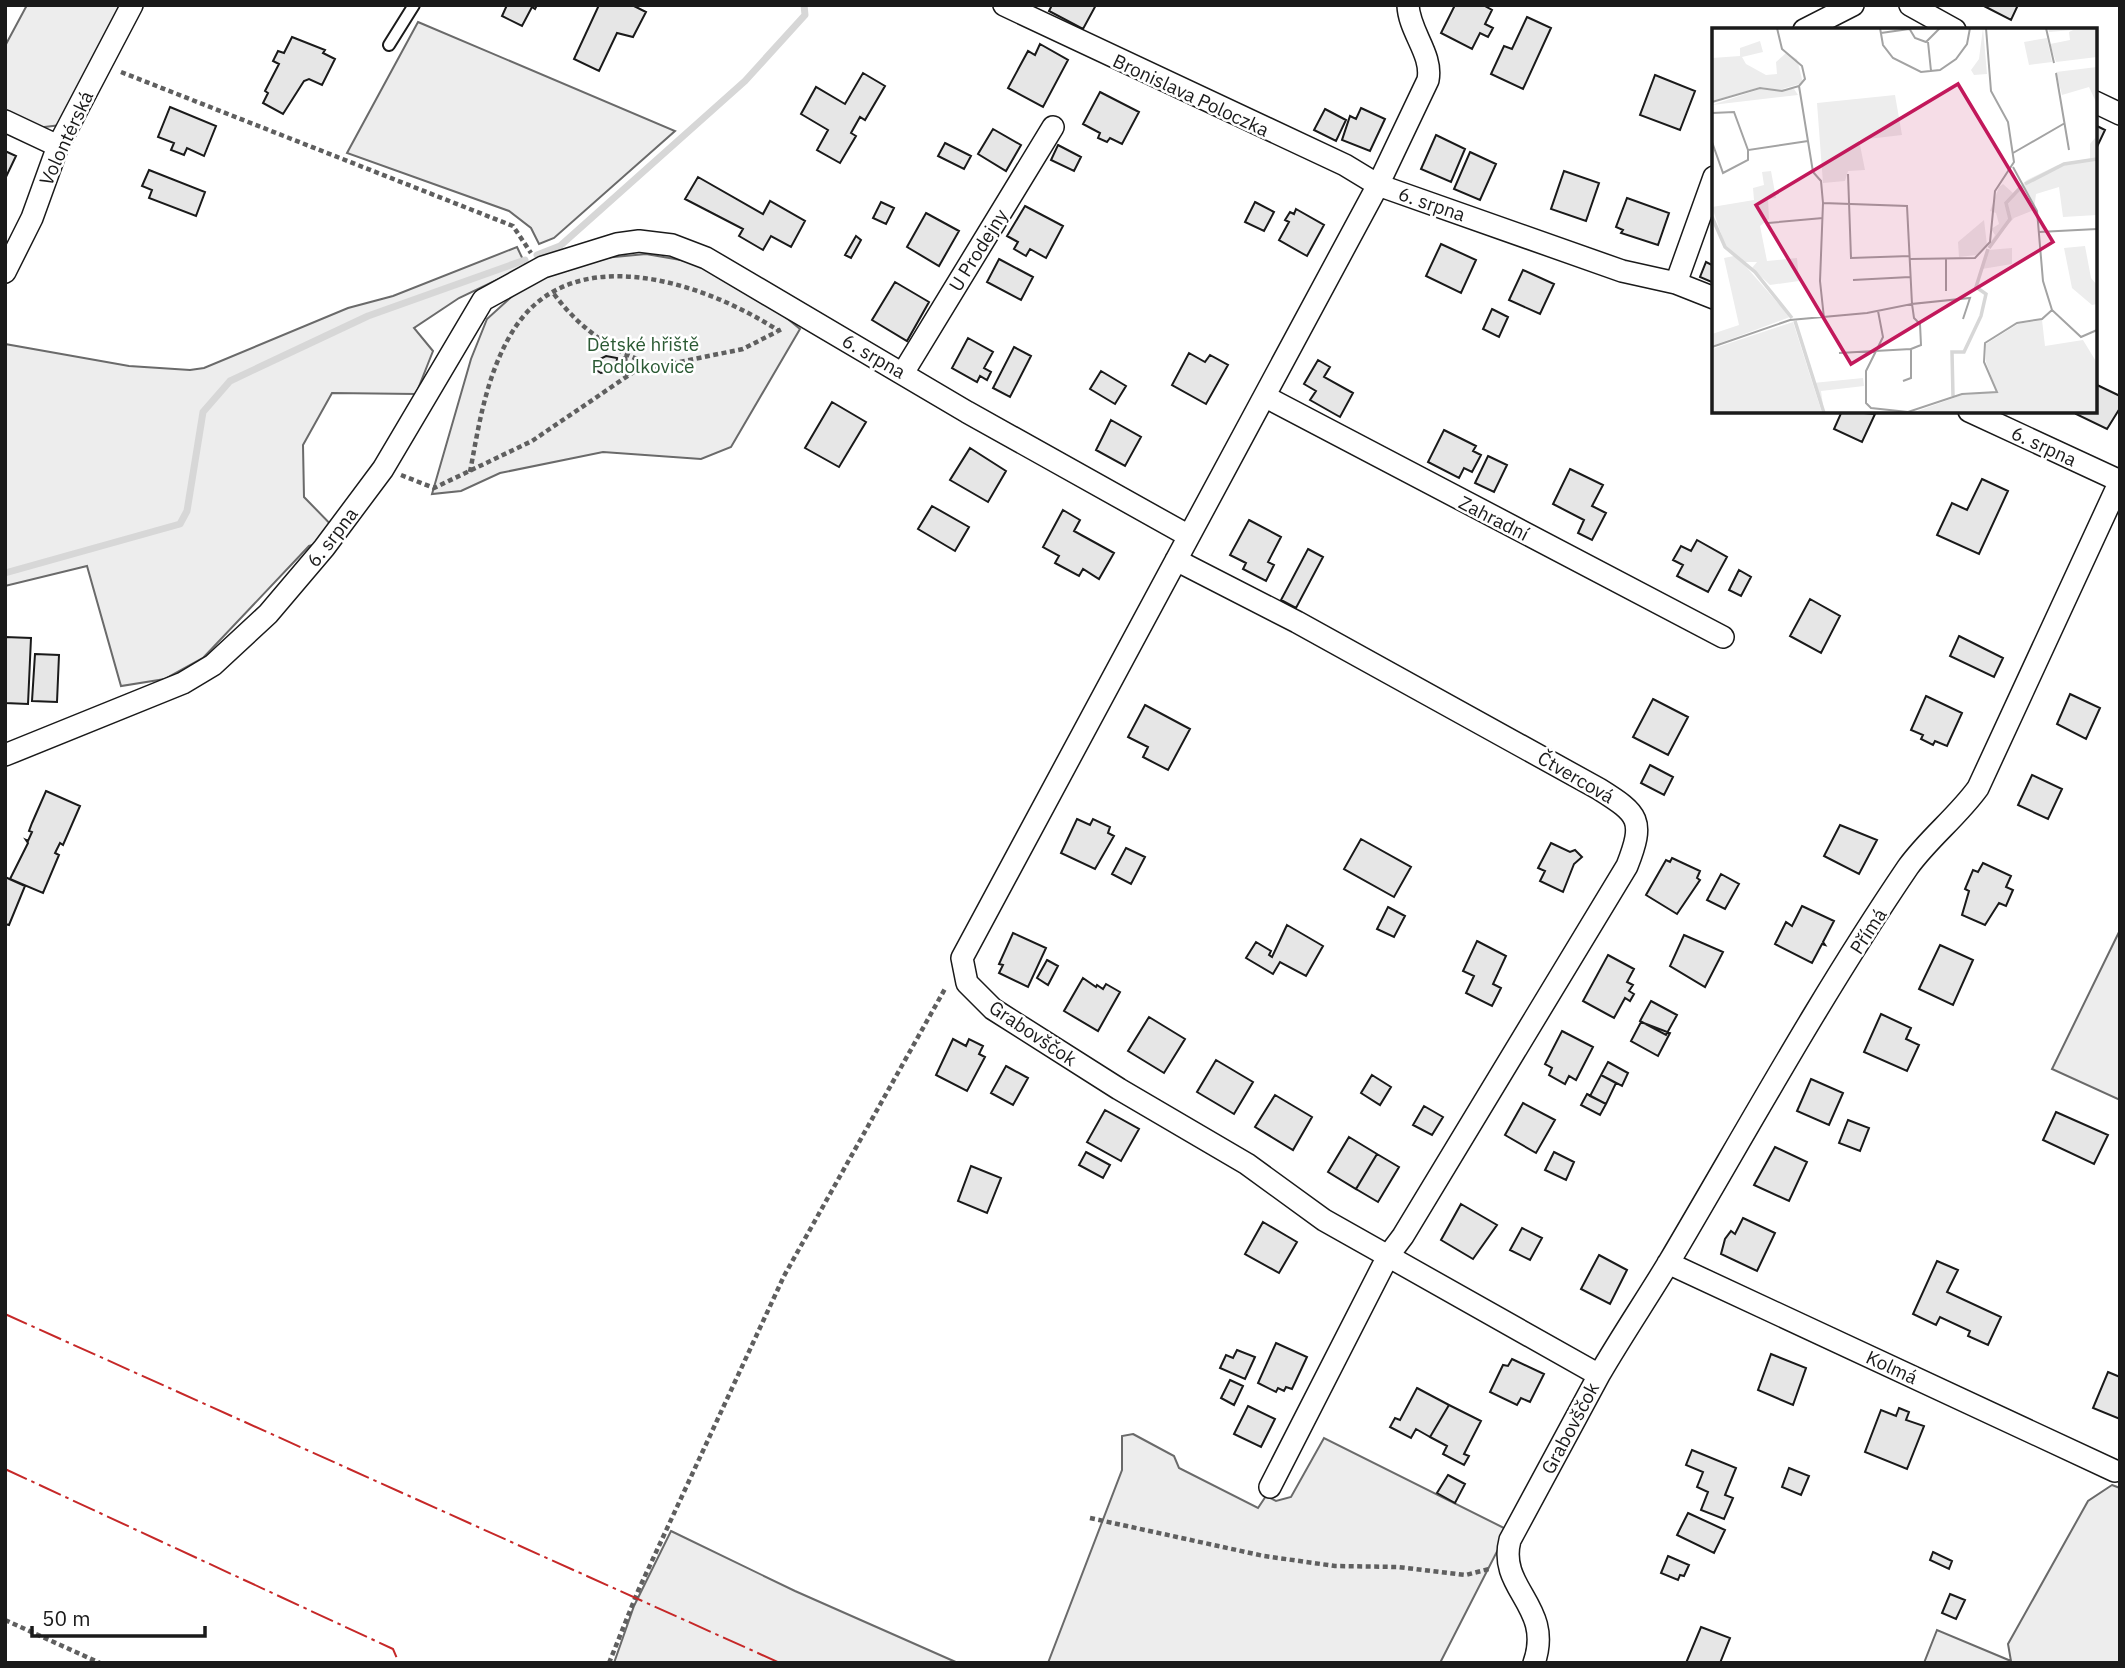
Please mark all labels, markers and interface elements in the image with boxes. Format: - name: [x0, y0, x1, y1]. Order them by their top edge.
- inset map: [1712, 28, 2097, 413]
- street label: Bronislava Poloczka: [1109, 48, 1273, 142]
- street label: Volontérská: [34, 87, 98, 189]
- street label: 6. srpna: [1395, 181, 1469, 227]
- street label: U Prodejny: [943, 204, 1013, 296]
- street label: 6. srpna: [838, 328, 910, 384]
- park label: Dětské hřiště Podolkovice: [587, 332, 699, 378]
- street label: 6. srpna: [2008, 420, 2080, 472]
- street label: Zahradní: [1455, 490, 1533, 546]
- street label: 6. srpna: [301, 502, 363, 572]
- street label: Čtvercová: [1534, 746, 1618, 808]
- street label: Přímá: [1844, 904, 1892, 958]
- street label: Grabovščok: [985, 995, 1081, 1071]
- street label: Kolmá: [1862, 1345, 1922, 1389]
- street label: Grabovščok: [1536, 1378, 1604, 1478]
- scale bar: [32, 1594, 205, 1638]
- text: 50 m: [42, 1604, 91, 1632]

